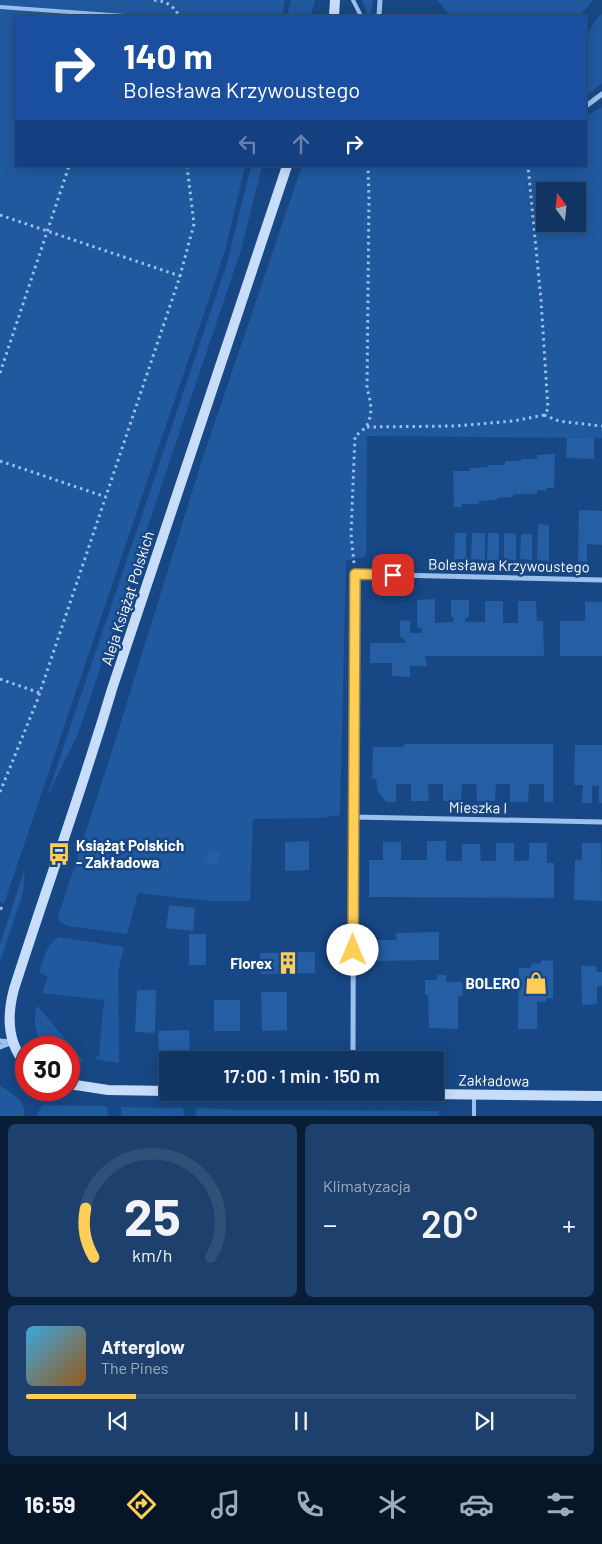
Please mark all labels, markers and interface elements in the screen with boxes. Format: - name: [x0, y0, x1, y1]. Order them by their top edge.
- text: 140 m: [123, 34, 213, 76]
- icon: right: [40, 35, 105, 100]
- text: Bolesława Krzywoustego: [123, 76, 360, 102]
- icon: left: [234, 130, 262, 158]
- icon: ahead: [287, 130, 315, 158]
- icon: right: [340, 130, 368, 158]
- north arrow: [536, 182, 586, 232]
- map controls: [536, 182, 586, 232]
- street label: Aleja Książąt Polskich: [97, 529, 157, 667]
- pin: [372, 554, 414, 596]
- street label: Bolesława Krzywoustego: [428, 555, 590, 575]
- icon: arrive: [379, 561, 407, 589]
- street label: Mieszka I: [449, 797, 507, 817]
- place label: Książąt Polskich - Zakładowa: [76, 836, 184, 871]
- bus stop icon: Książąt Polskich - Zakładowa: [46, 841, 72, 867]
- position arrow: [326, 923, 378, 975]
- building icon: Florex: [275, 950, 301, 976]
- place label: Florex: [230, 954, 272, 972]
- shop icon: BOLERO: [523, 970, 549, 996]
- place label: BOLERO: [466, 974, 520, 992]
- speed limit sign: 30: [15, 1036, 80, 1101]
- text: 17:00 · 1 min · 150 m: [223, 1064, 380, 1087]
- street label: Zakładowa: [459, 1070, 529, 1090]
- text: Klimatyzacja: [323, 1176, 411, 1195]
- text: 25: [124, 1184, 181, 1246]
- text: 20°: [421, 1200, 478, 1246]
- text: −: [323, 1207, 337, 1241]
- text: +: [562, 1207, 576, 1241]
- text: km/h: [132, 1244, 173, 1266]
- text: Afterglow: [101, 1335, 185, 1358]
- text: The Pines: [101, 1358, 169, 1377]
- icon: previous: [104, 1407, 132, 1435]
- icon: pause: [287, 1407, 315, 1435]
- icon: next: [470, 1407, 498, 1435]
- icon: directions: [124, 1487, 159, 1522]
- icon: music: [208, 1487, 243, 1522]
- icon: phone: [292, 1487, 327, 1522]
- icon: climate: [375, 1487, 410, 1522]
- icon: car: [459, 1487, 494, 1522]
- icon: filters: [543, 1487, 578, 1522]
- text: 16:59: [24, 1491, 76, 1517]

